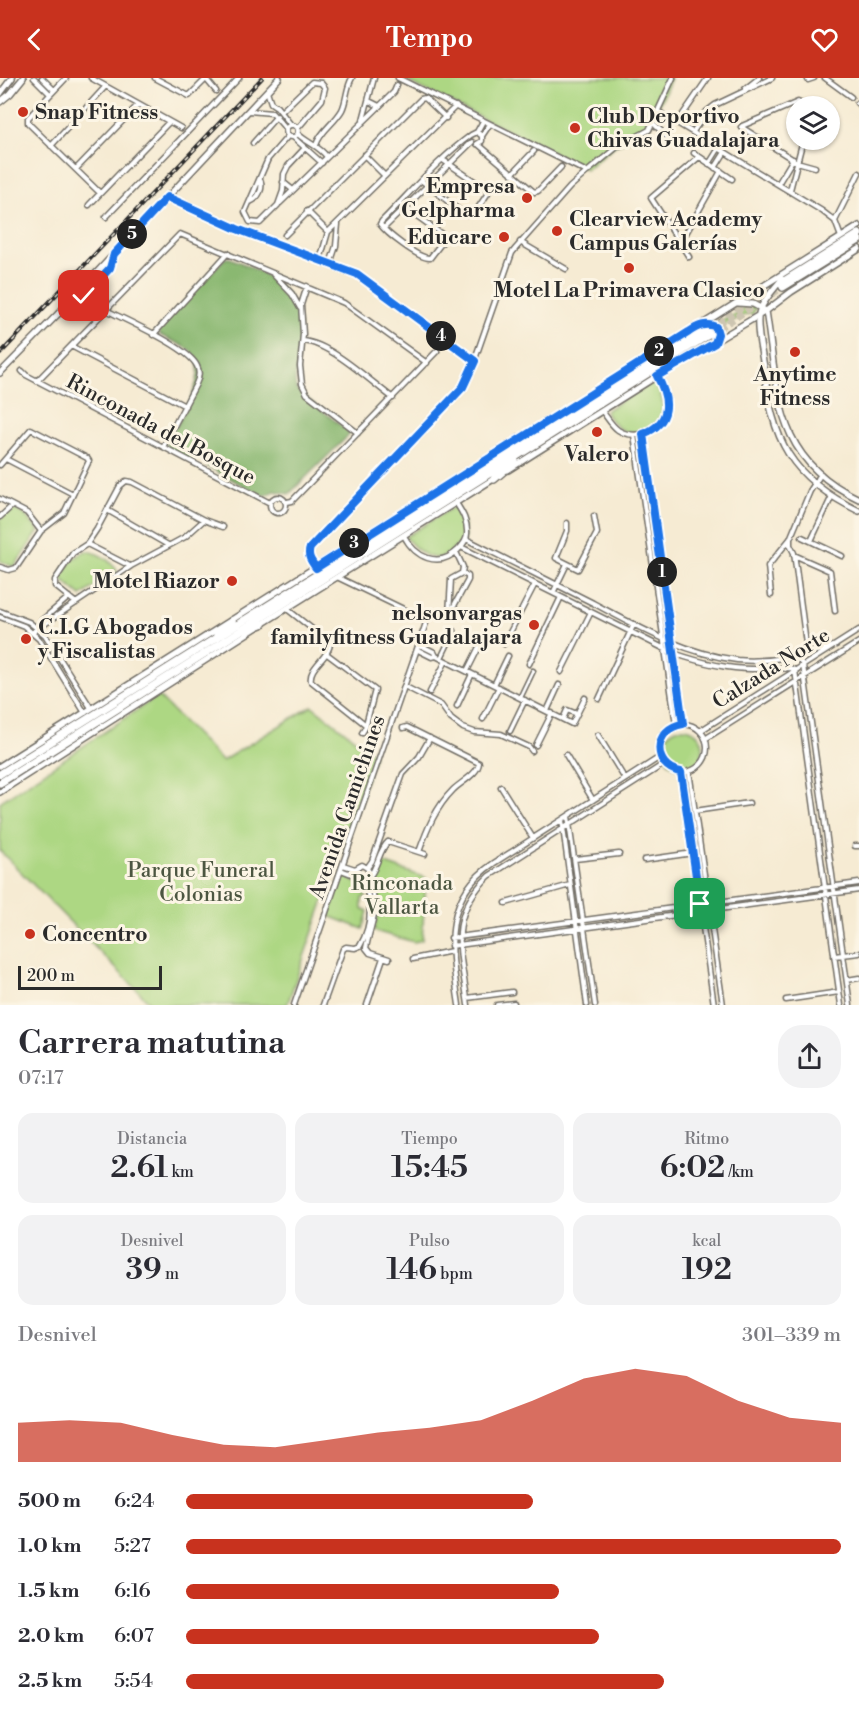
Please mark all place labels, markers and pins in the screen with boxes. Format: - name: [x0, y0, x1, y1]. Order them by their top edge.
- place label: Snap Fitness: [35, 100, 158, 126]
- place label: Club Deportivo Chivas Guadalajara: [587, 104, 780, 154]
- marker: Snap Fitness: [16, 105, 30, 119]
- marker: Club Deportivo Chivas Guadalajara: [568, 121, 582, 135]
- place label: Empresa Gelpharma: [401, 174, 516, 224]
- marker: Empresa Gelpharma: [520, 191, 534, 205]
- place label: Clearview Academy Campus Galerías: [569, 207, 763, 257]
- pin: 5: [117, 219, 147, 249]
- marker: Clearview Academy Campus Galerías: [550, 224, 564, 238]
- place label: Educare: [407, 225, 492, 251]
- marker: Educare: [497, 230, 511, 244]
- marker: Motel La Primavera Clasico: [622, 261, 636, 275]
- pin: [58, 270, 109, 321]
- place label: Motel La Primavera Clasico: [493, 278, 765, 304]
- pin: 4: [426, 321, 456, 351]
- pin: 2: [644, 336, 674, 366]
- marker: Anytime Fitness: [788, 345, 802, 359]
- place label: Anytime Fitness: [752, 362, 837, 412]
- marker: Valero: [590, 425, 604, 439]
- place label: Valero: [564, 442, 629, 468]
- pin: 3: [339, 528, 369, 558]
- pin: 1: [647, 557, 677, 587]
- place label: Motel Riazor: [93, 569, 220, 595]
- marker: Motel Riazor: [225, 574, 239, 588]
- place label: nelsonvargas familyfitness Guadalajara: [270, 601, 523, 651]
- place label: C.I.G Abogados y Fiscalistas: [37, 615, 193, 665]
- marker: nelsonvargas familyfitness Guadalajara: [527, 618, 541, 632]
- marker: C.I.G Abogados y Fiscalistas: [19, 632, 33, 646]
- pin: [674, 878, 725, 929]
- place label: Concentro: [42, 922, 148, 948]
- marker: Concentro: [23, 927, 37, 941]

